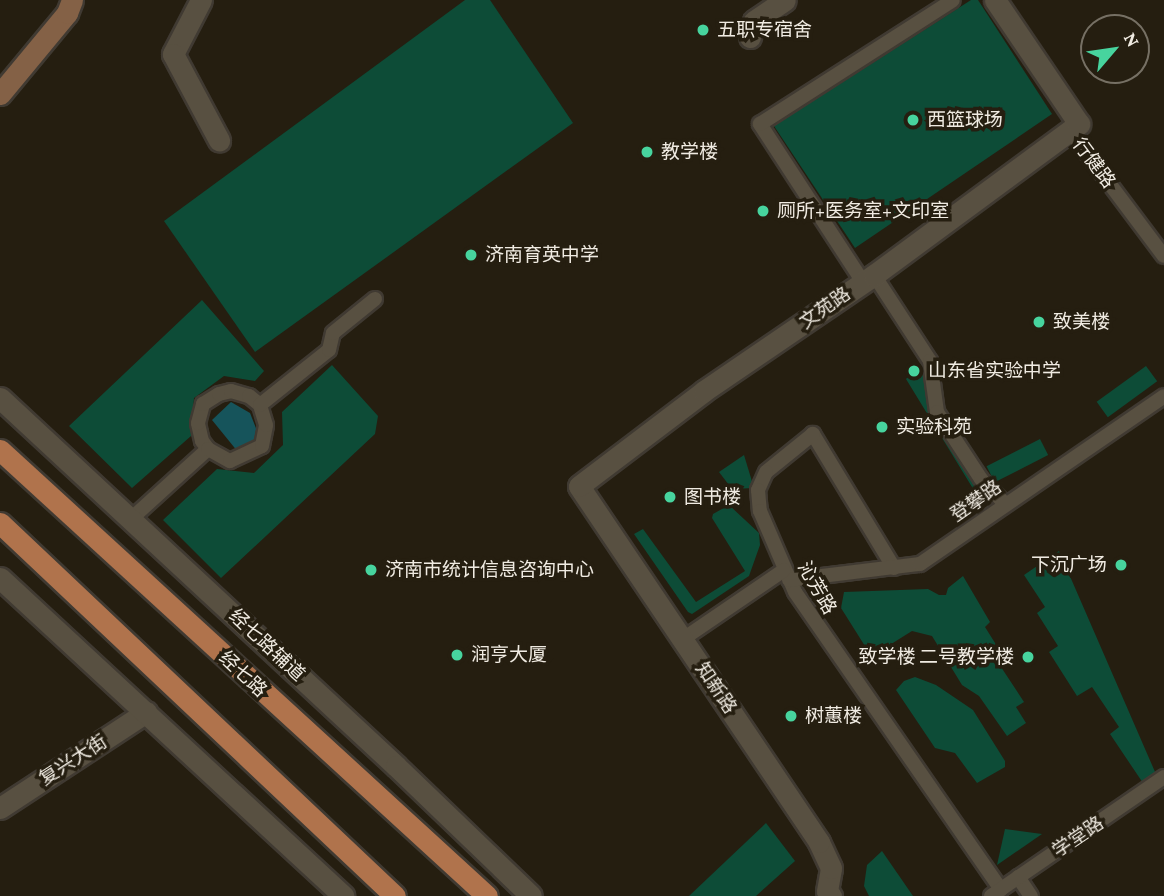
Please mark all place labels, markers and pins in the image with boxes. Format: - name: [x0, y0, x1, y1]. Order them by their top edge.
- place label: 五职专宿舍: [717, 19, 812, 41]
- marker: 五职专宿舍: [695, 22, 711, 38]
- place label: 西篮球场: [927, 109, 1003, 131]
- marker: 西篮球场: [905, 112, 921, 128]
- place label: 教学楼: [661, 141, 718, 163]
- marker: 教学楼: [639, 144, 655, 160]
- place label: 厕所+医务室+文印室: [777, 200, 949, 222]
- marker: 厕所+医务室+文印室: [755, 203, 771, 219]
- place label: 济南育英中学: [485, 244, 599, 266]
- marker: 济南育英中学: [463, 247, 479, 263]
- place label: 致美楼: [1053, 311, 1110, 333]
- marker: 致美楼: [1031, 314, 1047, 330]
- place label: 山东省实验中学: [928, 360, 1061, 382]
- marker: 山东省实验中学: [906, 363, 922, 379]
- place label: 实验科苑: [896, 416, 972, 438]
- marker: 实验科苑: [874, 419, 890, 435]
- place label: 图书楼: [684, 486, 741, 508]
- marker: 图书楼: [662, 489, 678, 505]
- place label: 下沉广场: [1031, 554, 1107, 576]
- marker: 下沉广场: [1113, 557, 1129, 573]
- place label: 济南市统计信息咨询中心: [385, 559, 594, 581]
- marker: 济南市统计信息咨询中心: [363, 562, 379, 578]
- place label: 润亨大厦: [471, 644, 547, 666]
- place label: 致学楼 二号教学楼: [858, 646, 1014, 668]
- marker: 润亨大厦: [449, 647, 465, 663]
- marker: 致学楼 二号教学楼: [1020, 649, 1036, 665]
- place label: 树蕙楼: [805, 705, 862, 727]
- marker: 树蕙楼: [783, 708, 799, 724]

